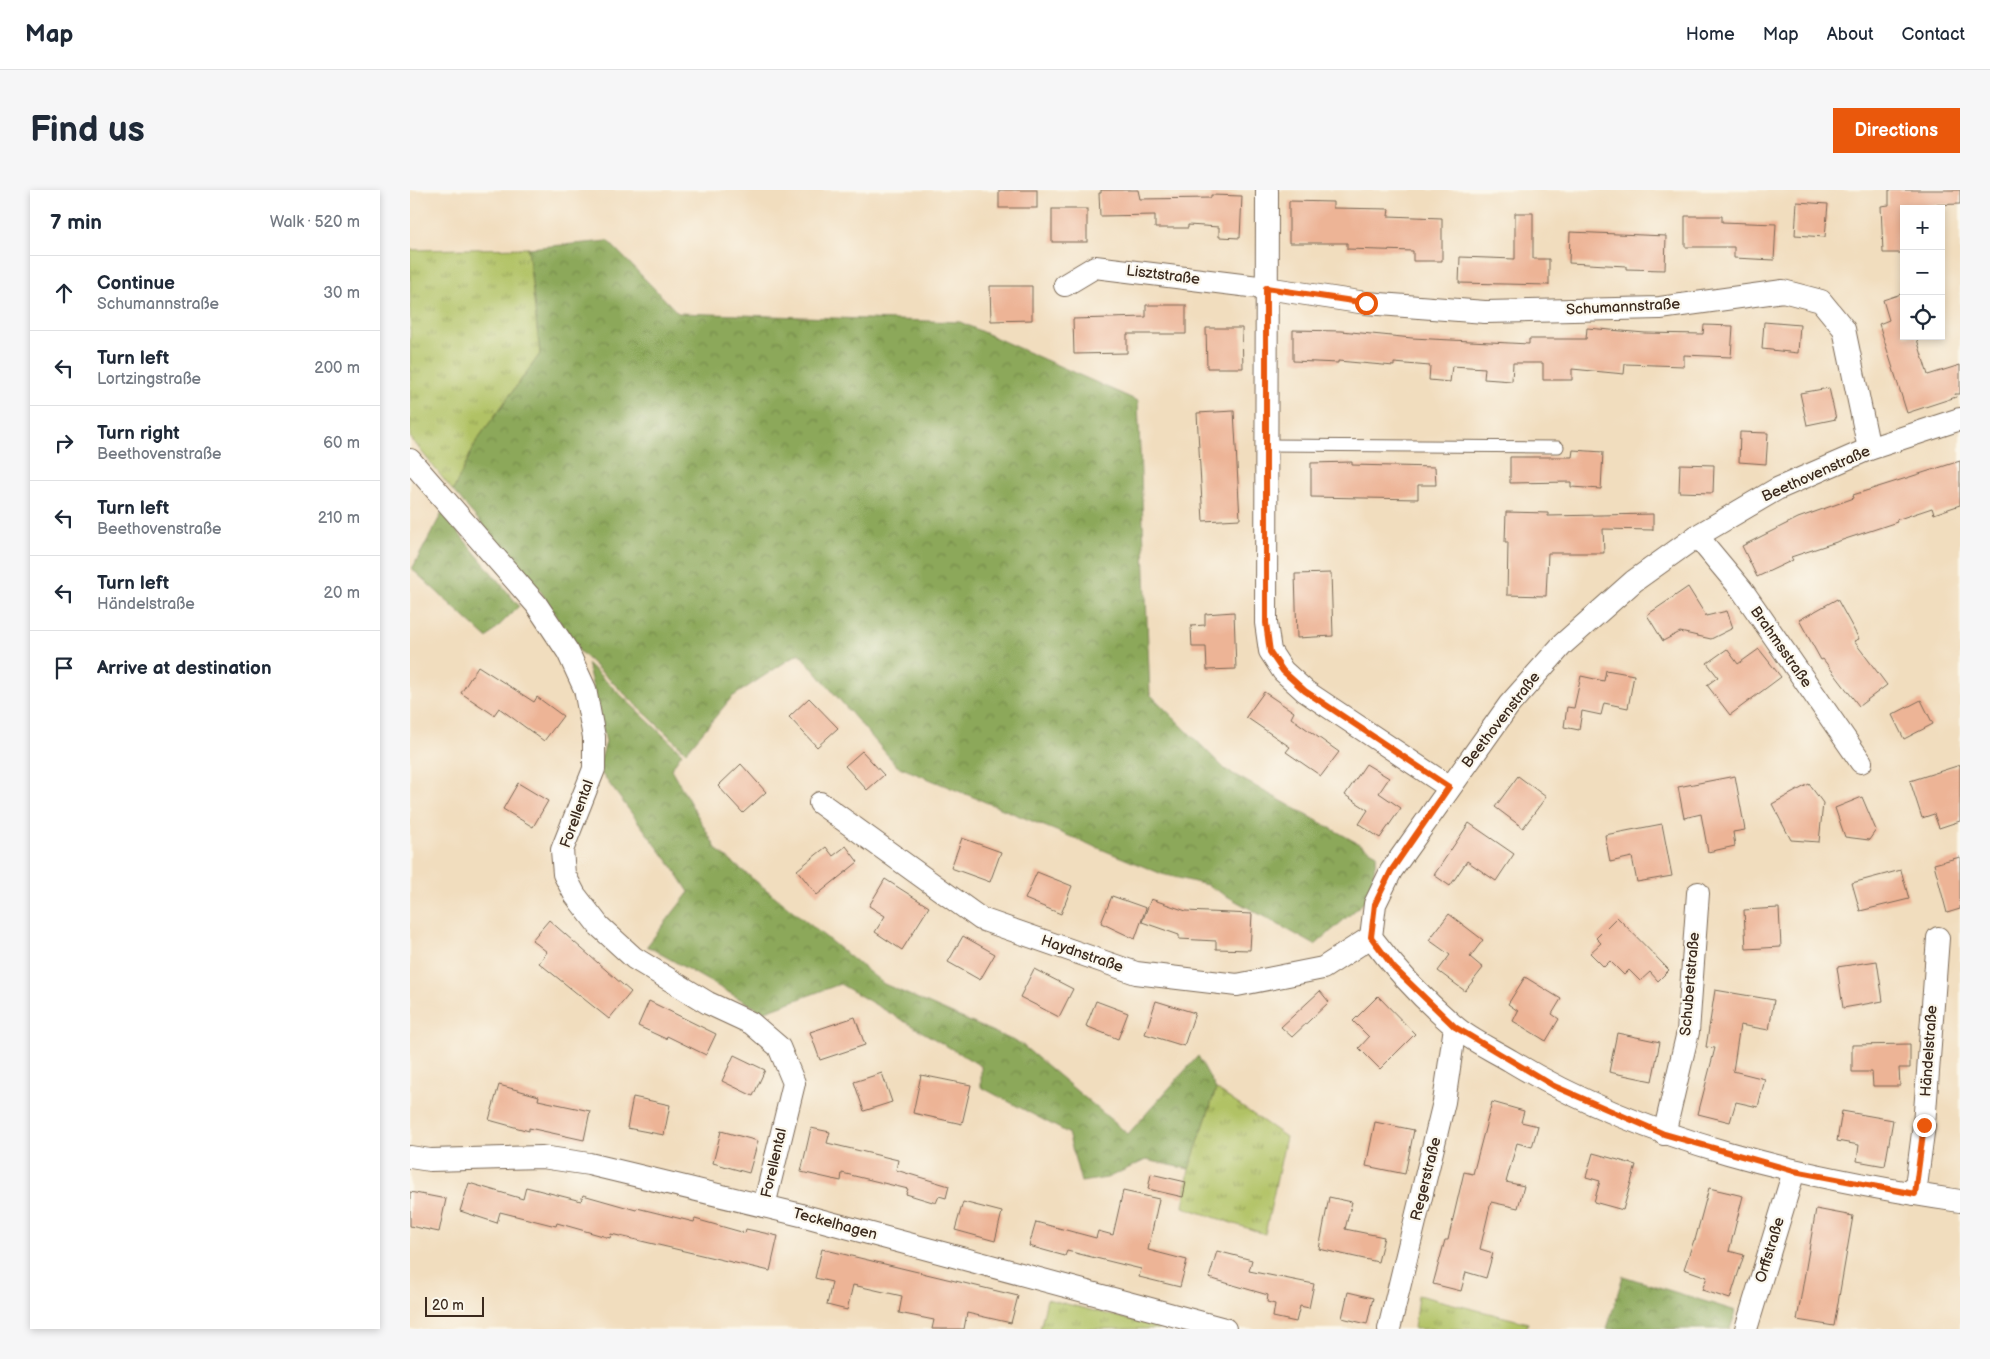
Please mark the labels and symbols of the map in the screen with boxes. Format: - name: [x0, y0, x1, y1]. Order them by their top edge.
- street label: Lisztstraße: [1125, 261, 1201, 289]
- route start: [1355, 292, 1378, 315]
- street label: Schumannstraße: [1565, 295, 1681, 319]
- street label: Beethovenstraße: [1759, 442, 1873, 506]
- street label: Brahmsstraße: [1746, 603, 1816, 691]
- street label: Beethovenstraße: [1458, 668, 1544, 772]
- street label: Forellental: [556, 777, 598, 851]
- street label: Haydnstraße: [1038, 931, 1126, 977]
- street label: Schubertstraße: [1676, 931, 1704, 1037]
- street label: Händelstraße: [1916, 1005, 1942, 1097]
- route end: [1913, 1114, 1936, 1137]
- street label: Forellental: [757, 1126, 791, 1200]
- street label: Regerstraße: [1406, 1135, 1446, 1223]
- street label: Teckelhagen: [791, 1204, 879, 1244]
- street label: Orffstraße: [1751, 1215, 1789, 1285]
- scale bar: [425, 1294, 484, 1317]

